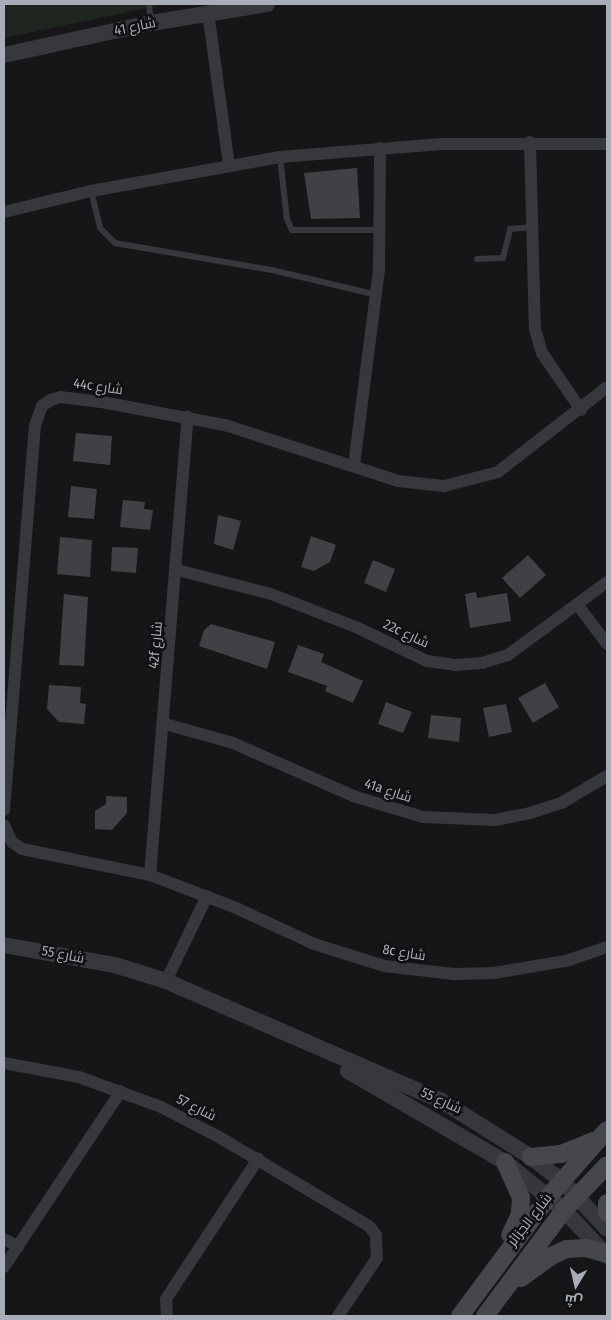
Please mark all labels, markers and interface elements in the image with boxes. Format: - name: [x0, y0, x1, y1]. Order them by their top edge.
- street label: شارع 41: [113, 14, 157, 40]
- street label: 44c شارع: [72, 375, 124, 399]
- street label: 22c شارع: [380, 616, 432, 652]
- street label: 42f شارع: [146, 621, 166, 669]
- street label: 41a شارع: [362, 775, 414, 807]
- street label: 8c شارع: [381, 941, 427, 965]
- street label: شارع 55: [40, 943, 86, 967]
- street label: شارع 55: [418, 1084, 464, 1118]
- street label: شارع 57: [173, 1091, 219, 1125]
- street label: شارع الجزائر: [504, 1190, 556, 1250]
- north arrow: [551, 1260, 601, 1310]
- text: ش: [563, 1291, 584, 1310]

